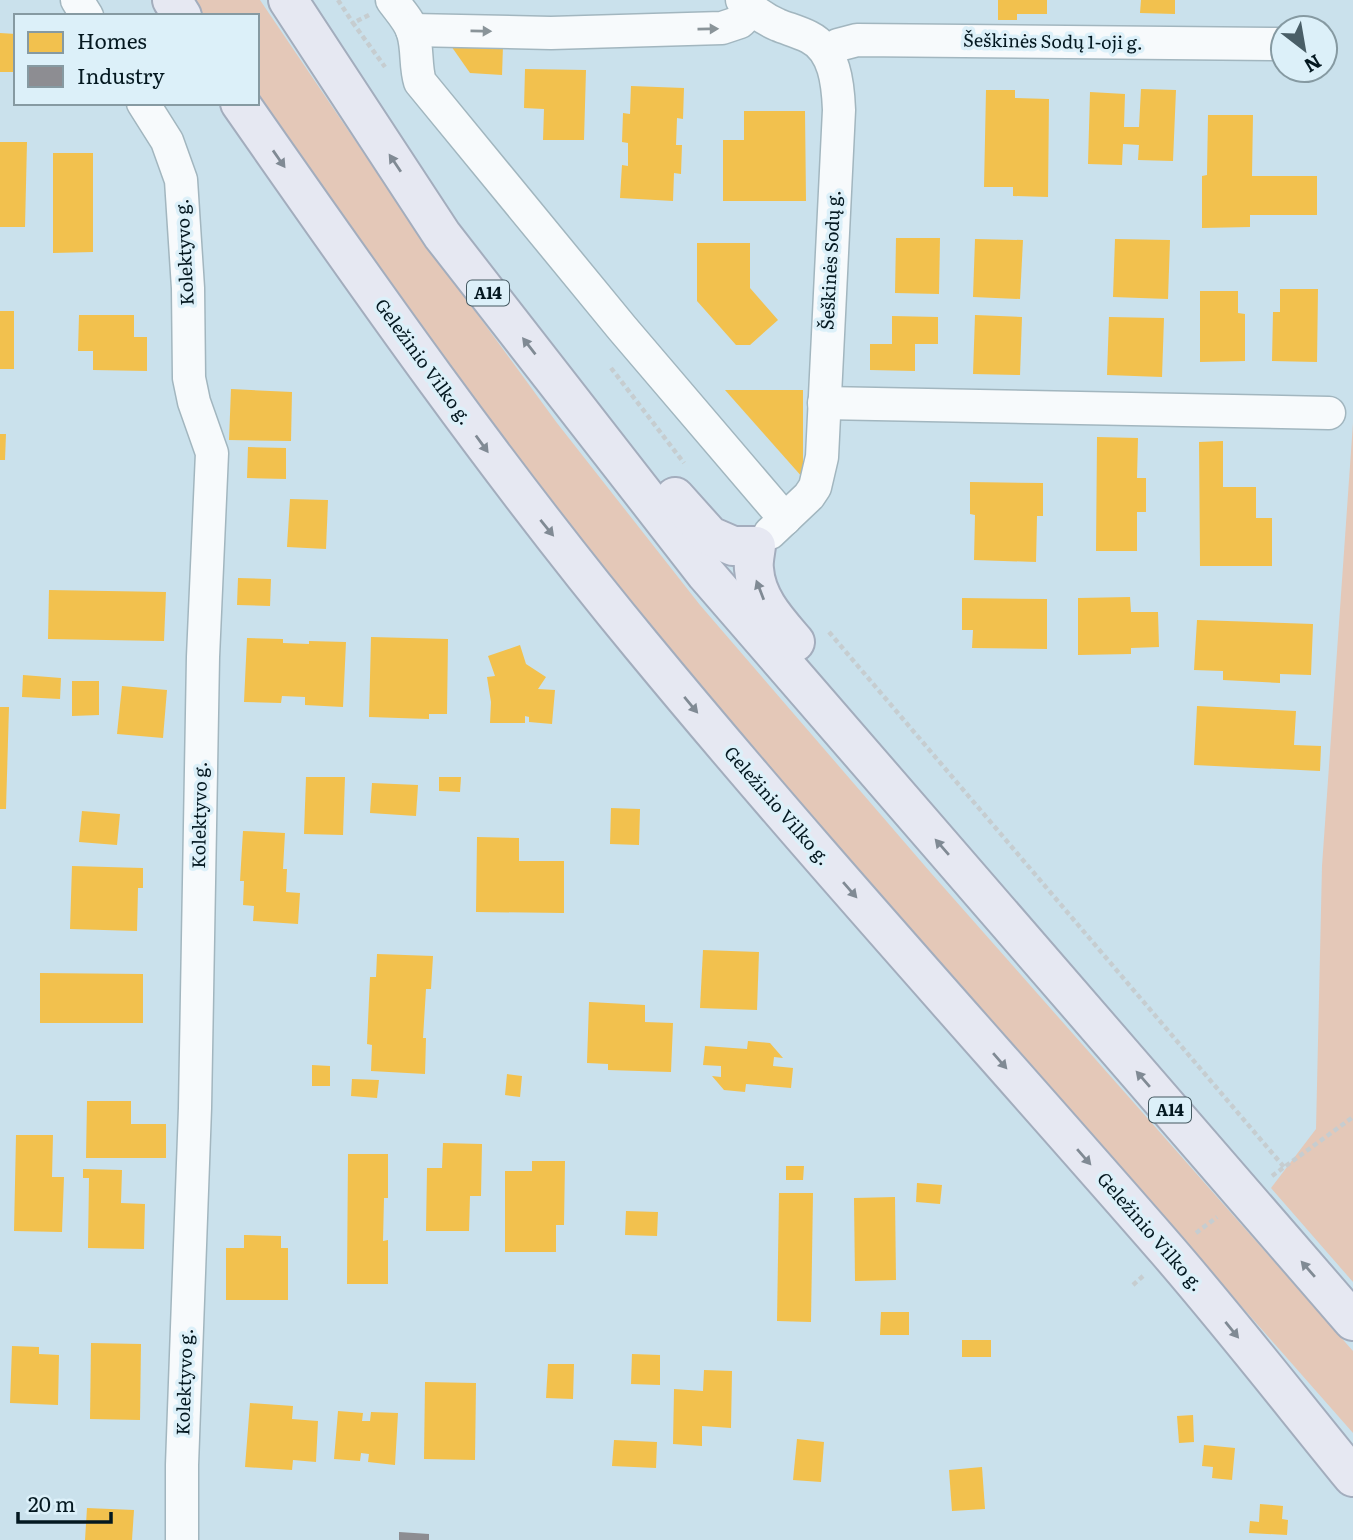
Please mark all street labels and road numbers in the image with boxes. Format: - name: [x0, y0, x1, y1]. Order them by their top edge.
- street label: Šeškinės Sodų 1-oji g.: [963, 25, 1143, 56]
- street label: Šeškinės Sodų g.: [812, 189, 847, 331]
- street label: Kolektyvo g.: [167, 198, 200, 306]
- road number: A14: [467, 280, 509, 306]
- street label: Geležinio Vilko g.: [369, 292, 479, 430]
- street label: Geležinio Vilko g.: [719, 739, 838, 871]
- street label: Kolektyvo g.: [184, 761, 213, 869]
- road number: A14: [1149, 1098, 1191, 1122]
- street label: Geležinio Vilko g.: [1092, 1165, 1211, 1297]
- street label: Kolektyvo g.: [168, 1328, 199, 1436]

